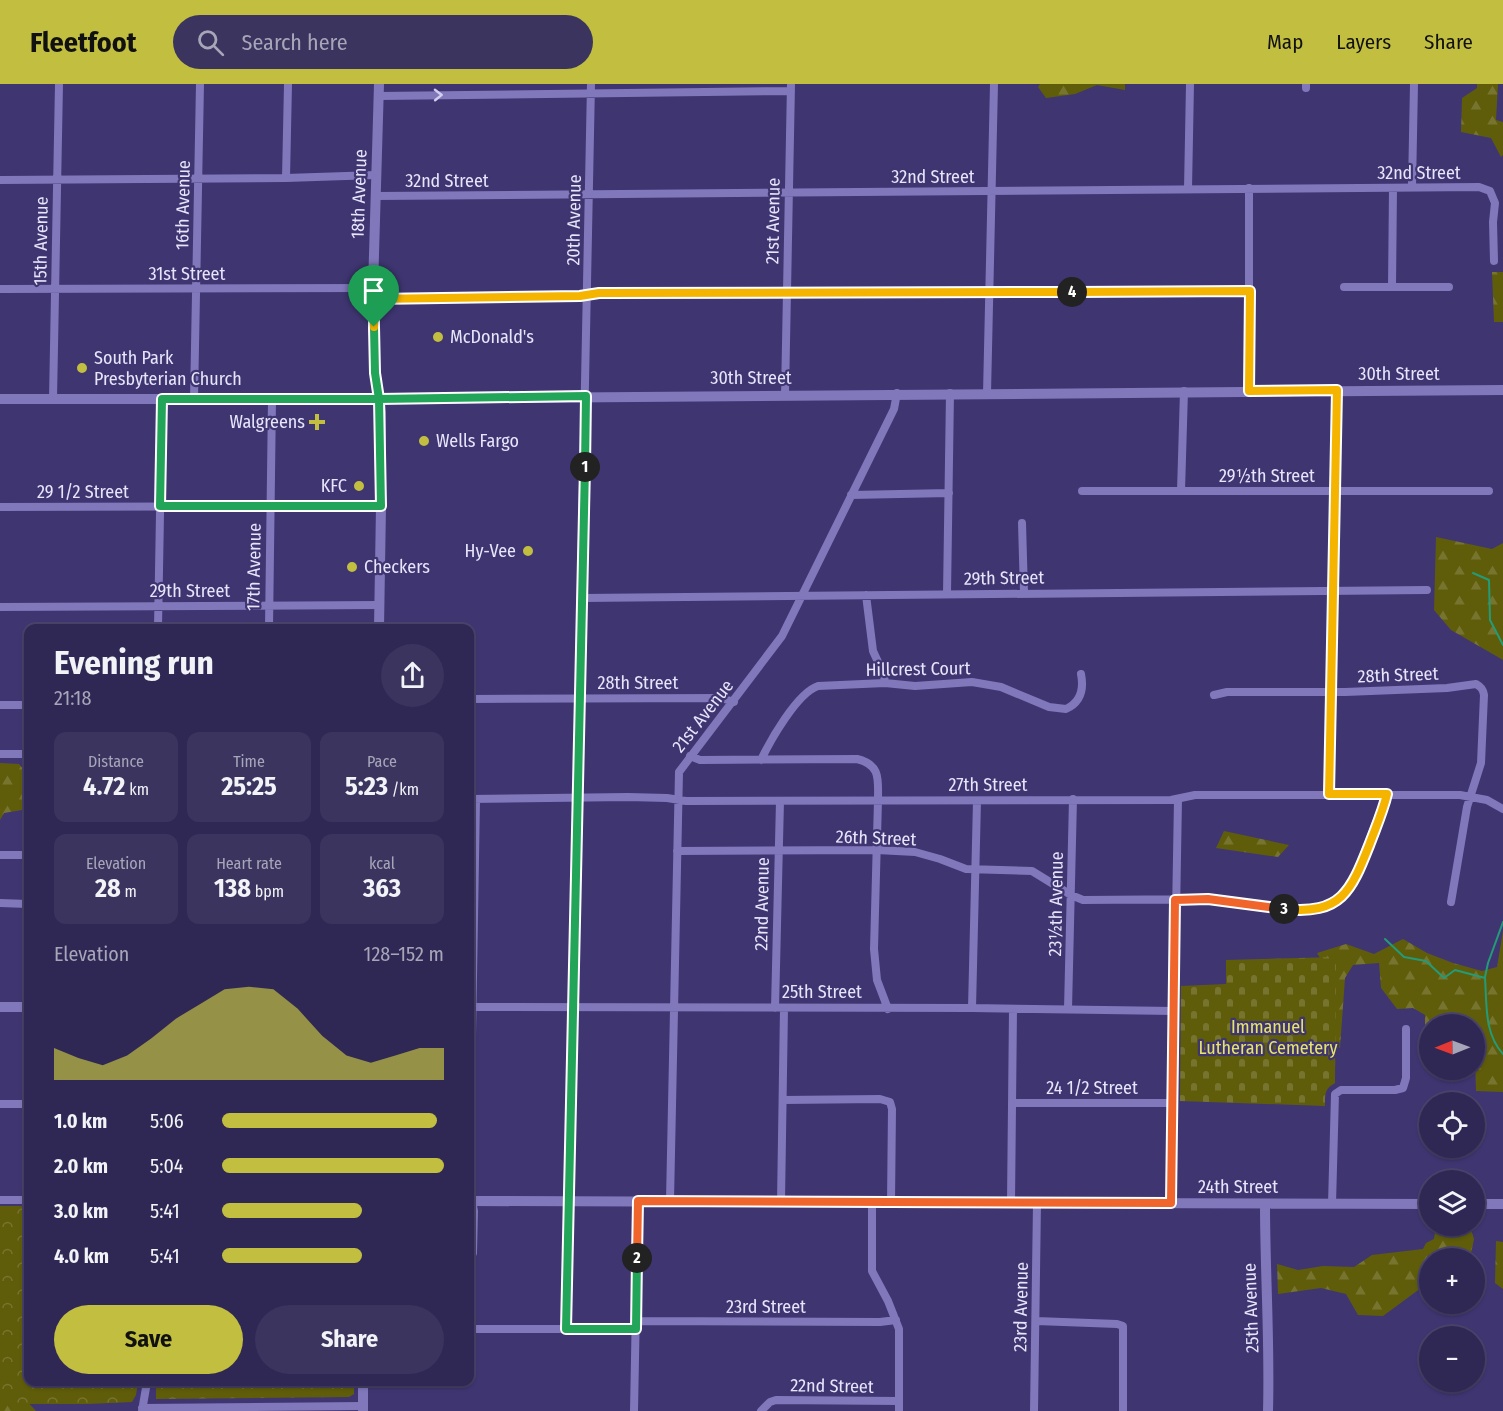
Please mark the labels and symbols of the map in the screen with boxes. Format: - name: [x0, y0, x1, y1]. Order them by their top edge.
- one-way arrow: [433, 89, 442, 101]
- street label: 18th Avenue: [346, 149, 372, 239]
- street label: 16th Avenue: [171, 160, 195, 250]
- street label: 32nd Street: [1377, 162, 1461, 184]
- street label: 32nd Street: [891, 166, 975, 188]
- street label: 32nd Street: [405, 170, 489, 192]
- street label: 20th Avenue: [562, 174, 586, 266]
- street label: 21st Avenue: [761, 177, 785, 264]
- street label: 15th Avenue: [29, 196, 53, 286]
- street label: 31st Street: [149, 263, 225, 285]
- pin: [348, 265, 399, 327]
- pin: 4: [1057, 277, 1087, 307]
- place label: McDonald's: [450, 326, 534, 348]
- marker: McDonald's: [431, 330, 445, 344]
- place label: South Park Presbyterian Church: [94, 347, 242, 390]
- marker: South Park Presbyterian Church: [75, 361, 89, 375]
- street label: 30th Street: [1358, 363, 1440, 385]
- street label: 30th Street: [710, 367, 792, 389]
- place label: Walgreens: [229, 411, 305, 433]
- marker: Walgreens: [310, 415, 324, 429]
- place label: Wells Fargo: [436, 430, 519, 452]
- marker: Wells Fargo: [417, 434, 431, 448]
- pin: 1: [570, 452, 600, 482]
- street label: 29½th Street: [1219, 465, 1315, 487]
- place label: KFC: [321, 475, 347, 497]
- marker: KFC: [352, 479, 366, 493]
- street label: 29 1/2 Street: [37, 481, 129, 503]
- street label: 17th Avenue: [242, 523, 266, 611]
- place label: Hy-Vee: [465, 540, 516, 562]
- marker: Hy-Vee: [521, 544, 535, 558]
- place label: Checkers: [364, 556, 430, 578]
- marker: Checkers: [345, 560, 359, 574]
- street label: 29th Street: [964, 566, 1045, 590]
- street label: 29th Street: [150, 580, 230, 602]
- street label: Hillcrest Court: [865, 657, 971, 681]
- street label: 28th Street: [1357, 663, 1439, 687]
- street label: 28th Street: [598, 672, 679, 694]
- street label: 21st Avenue: [668, 675, 738, 757]
- street label: 27th Street: [949, 774, 1028, 796]
- street label: 26th Street: [835, 826, 917, 850]
- street label: 23½th Avenue: [1044, 851, 1068, 957]
- street label: 22nd Avenue: [750, 857, 774, 951]
- pin: 3: [1269, 894, 1299, 924]
- street label: 25th Street: [782, 981, 862, 1003]
- north arrow: [1419, 1014, 1485, 1080]
- park label: Immanuel Lutheran Cemetery: [1199, 1016, 1337, 1059]
- street label: 24 1/2 Street: [1046, 1077, 1138, 1099]
- street label: 24th Street: [1198, 1176, 1278, 1198]
- pin: 2: [622, 1243, 652, 1273]
- street label: 23rd Avenue: [1009, 1262, 1033, 1352]
- street label: 25th Avenue: [1238, 1263, 1264, 1353]
- street label: 23rd Street: [726, 1296, 806, 1318]
- street label: 22nd Street: [790, 1374, 874, 1398]

